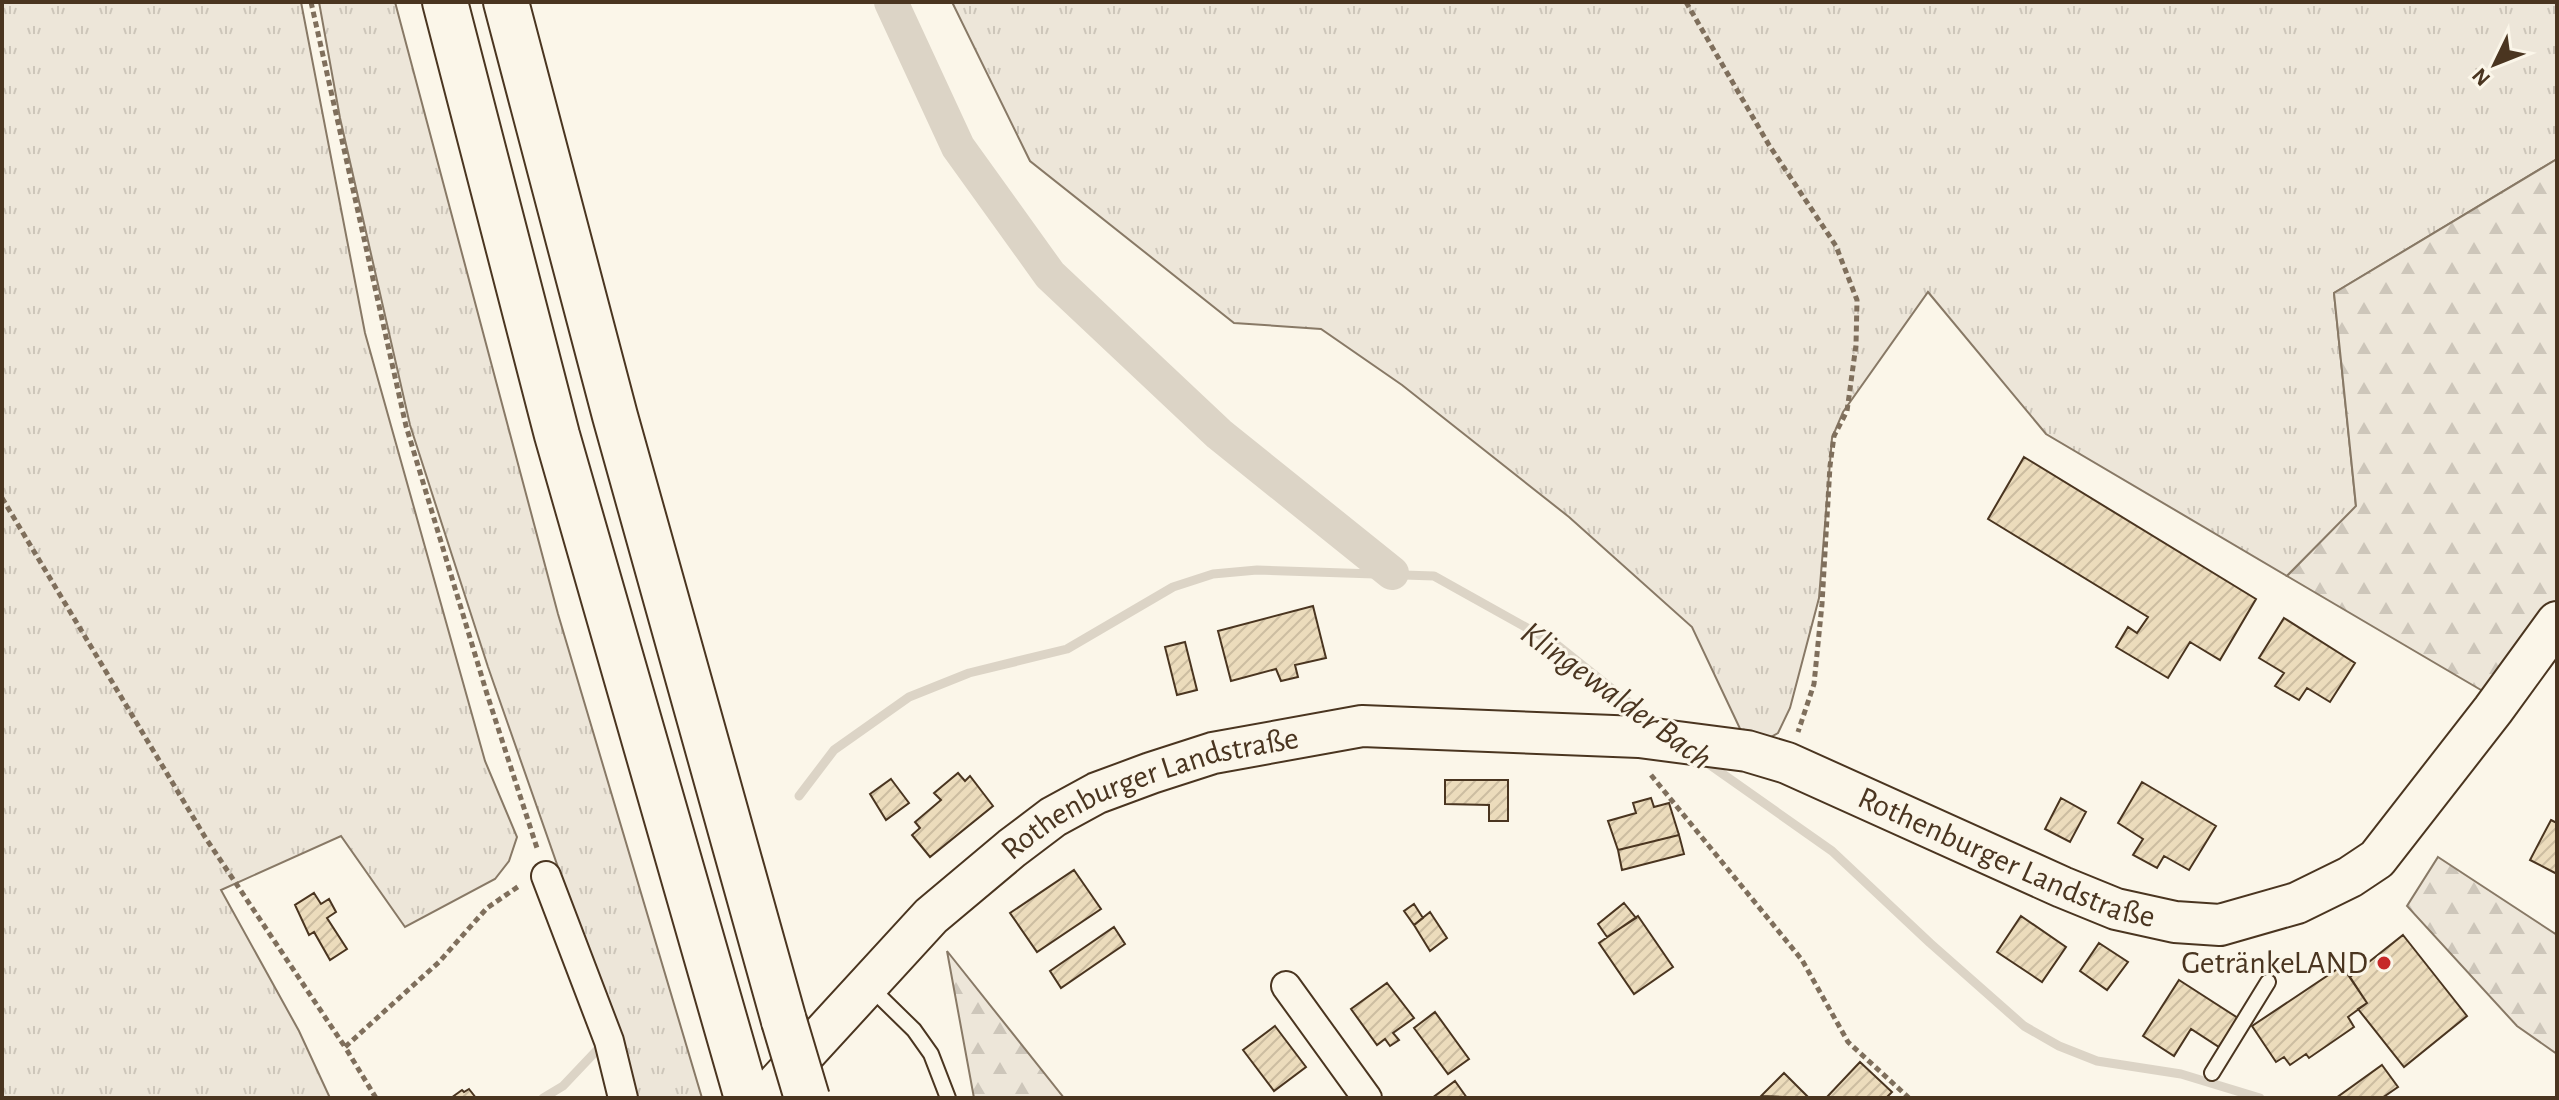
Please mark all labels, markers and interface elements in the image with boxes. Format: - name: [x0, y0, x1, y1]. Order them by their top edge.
- north arrow: [2455, 24, 2535, 104]
- text: N: [2468, 64, 2494, 90]
- water label: Klingewalder Bach: [1514, 616, 1718, 776]
- street label: Rothenburger Landstraße: [995, 722, 1301, 866]
- street label: Rothenburger Landstraße: [1853, 781, 2158, 933]
- place label: GetränkeLAND: [2181, 947, 2368, 979]
- marker: GetränkeLAND: [2375, 954, 2393, 972]

